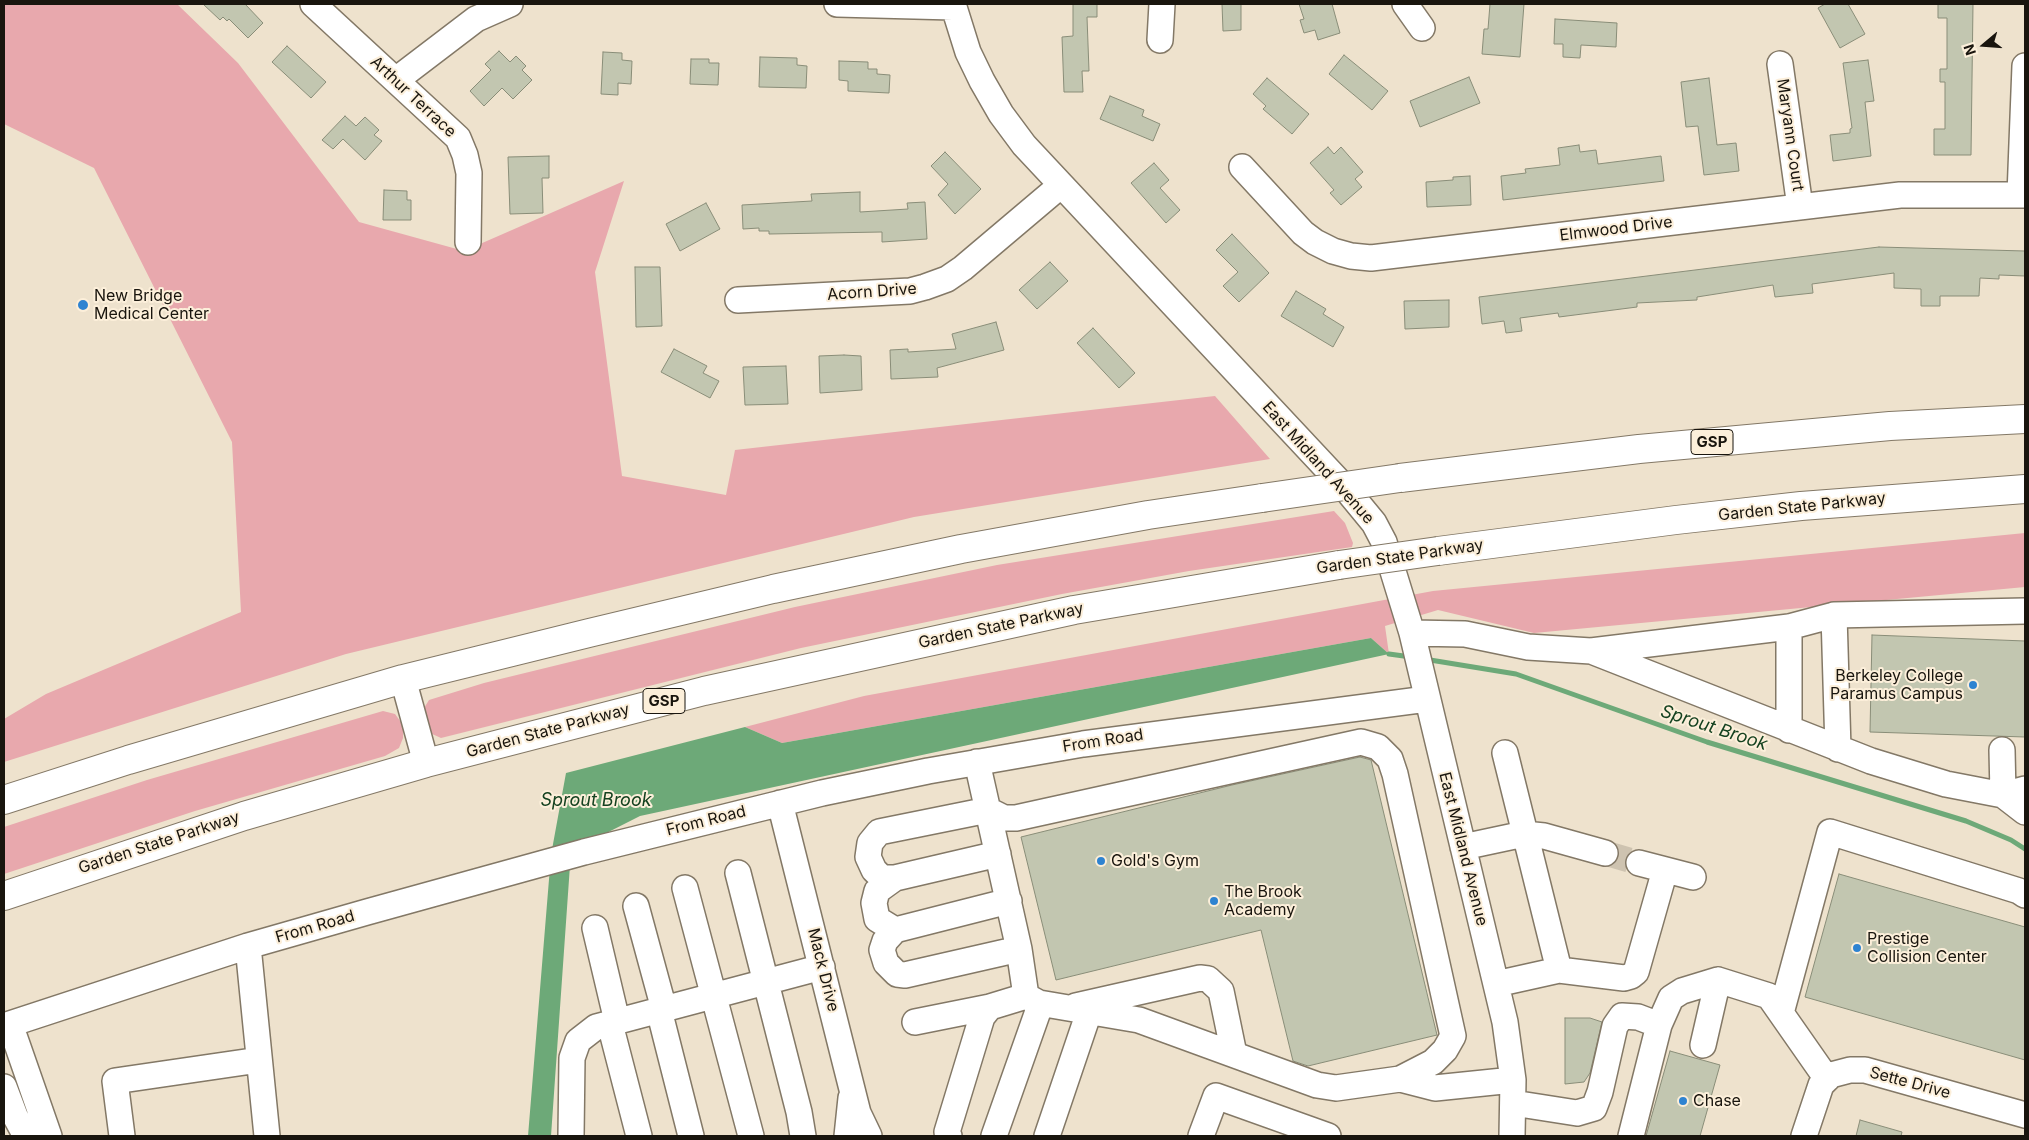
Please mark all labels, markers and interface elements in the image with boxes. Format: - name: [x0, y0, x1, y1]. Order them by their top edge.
- north arrow: [1959, 20, 2009, 70]
- text: N: [1960, 42, 1979, 57]
- street label: Arthur Terrace: [366, 52, 460, 142]
- street label: Maryann Court: [1773, 78, 1807, 192]
- street label: Elmwood Drive: [1559, 213, 1673, 245]
- street label: Acorn Drive: [827, 279, 917, 305]
- place label: New Bridge Medical Center: [94, 286, 209, 324]
- marker: New Bridge Medical Center: [76, 298, 90, 312]
- street label: East Midland Avenue: [1258, 398, 1378, 528]
- road number: GSP: [1691, 430, 1733, 454]
- street label: Garden State Parkway: [1717, 489, 1887, 525]
- street label: Garden State Parkway: [1315, 536, 1485, 578]
- street label: Garden State Parkway: [917, 599, 1085, 653]
- place label: Berkeley College Paramus Campus: [1830, 666, 1963, 704]
- marker: Berkeley College Paramus Campus: [1967, 679, 1979, 691]
- road number: GSP: [643, 688, 685, 714]
- street label: Garden State Parkway: [464, 700, 632, 762]
- water label: Sprout Brook: [1658, 701, 1770, 755]
- street label: From Road: [1061, 725, 1145, 757]
- street label: East Midland Avenue: [1435, 770, 1491, 928]
- water label: Sprout Brook: [540, 790, 652, 812]
- street label: From Road: [664, 802, 748, 840]
- street label: Garden State Parkway: [76, 808, 242, 878]
- place label: Gold's Gym: [1111, 851, 1199, 871]
- marker: Gold's Gym: [1095, 855, 1107, 867]
- place label: The Brook Academy: [1224, 882, 1302, 920]
- marker: The Brook Academy: [1208, 895, 1220, 907]
- street label: From Road: [273, 907, 357, 947]
- street label: Mack Drive: [803, 926, 843, 1014]
- place label: Prestige Collision Center: [1867, 929, 1987, 967]
- marker: Prestige Collision Center: [1851, 942, 1863, 954]
- street label: Sette Drive: [1867, 1063, 1953, 1103]
- place label: Chase: [1693, 1091, 1741, 1111]
- marker: Chase: [1677, 1095, 1689, 1107]

